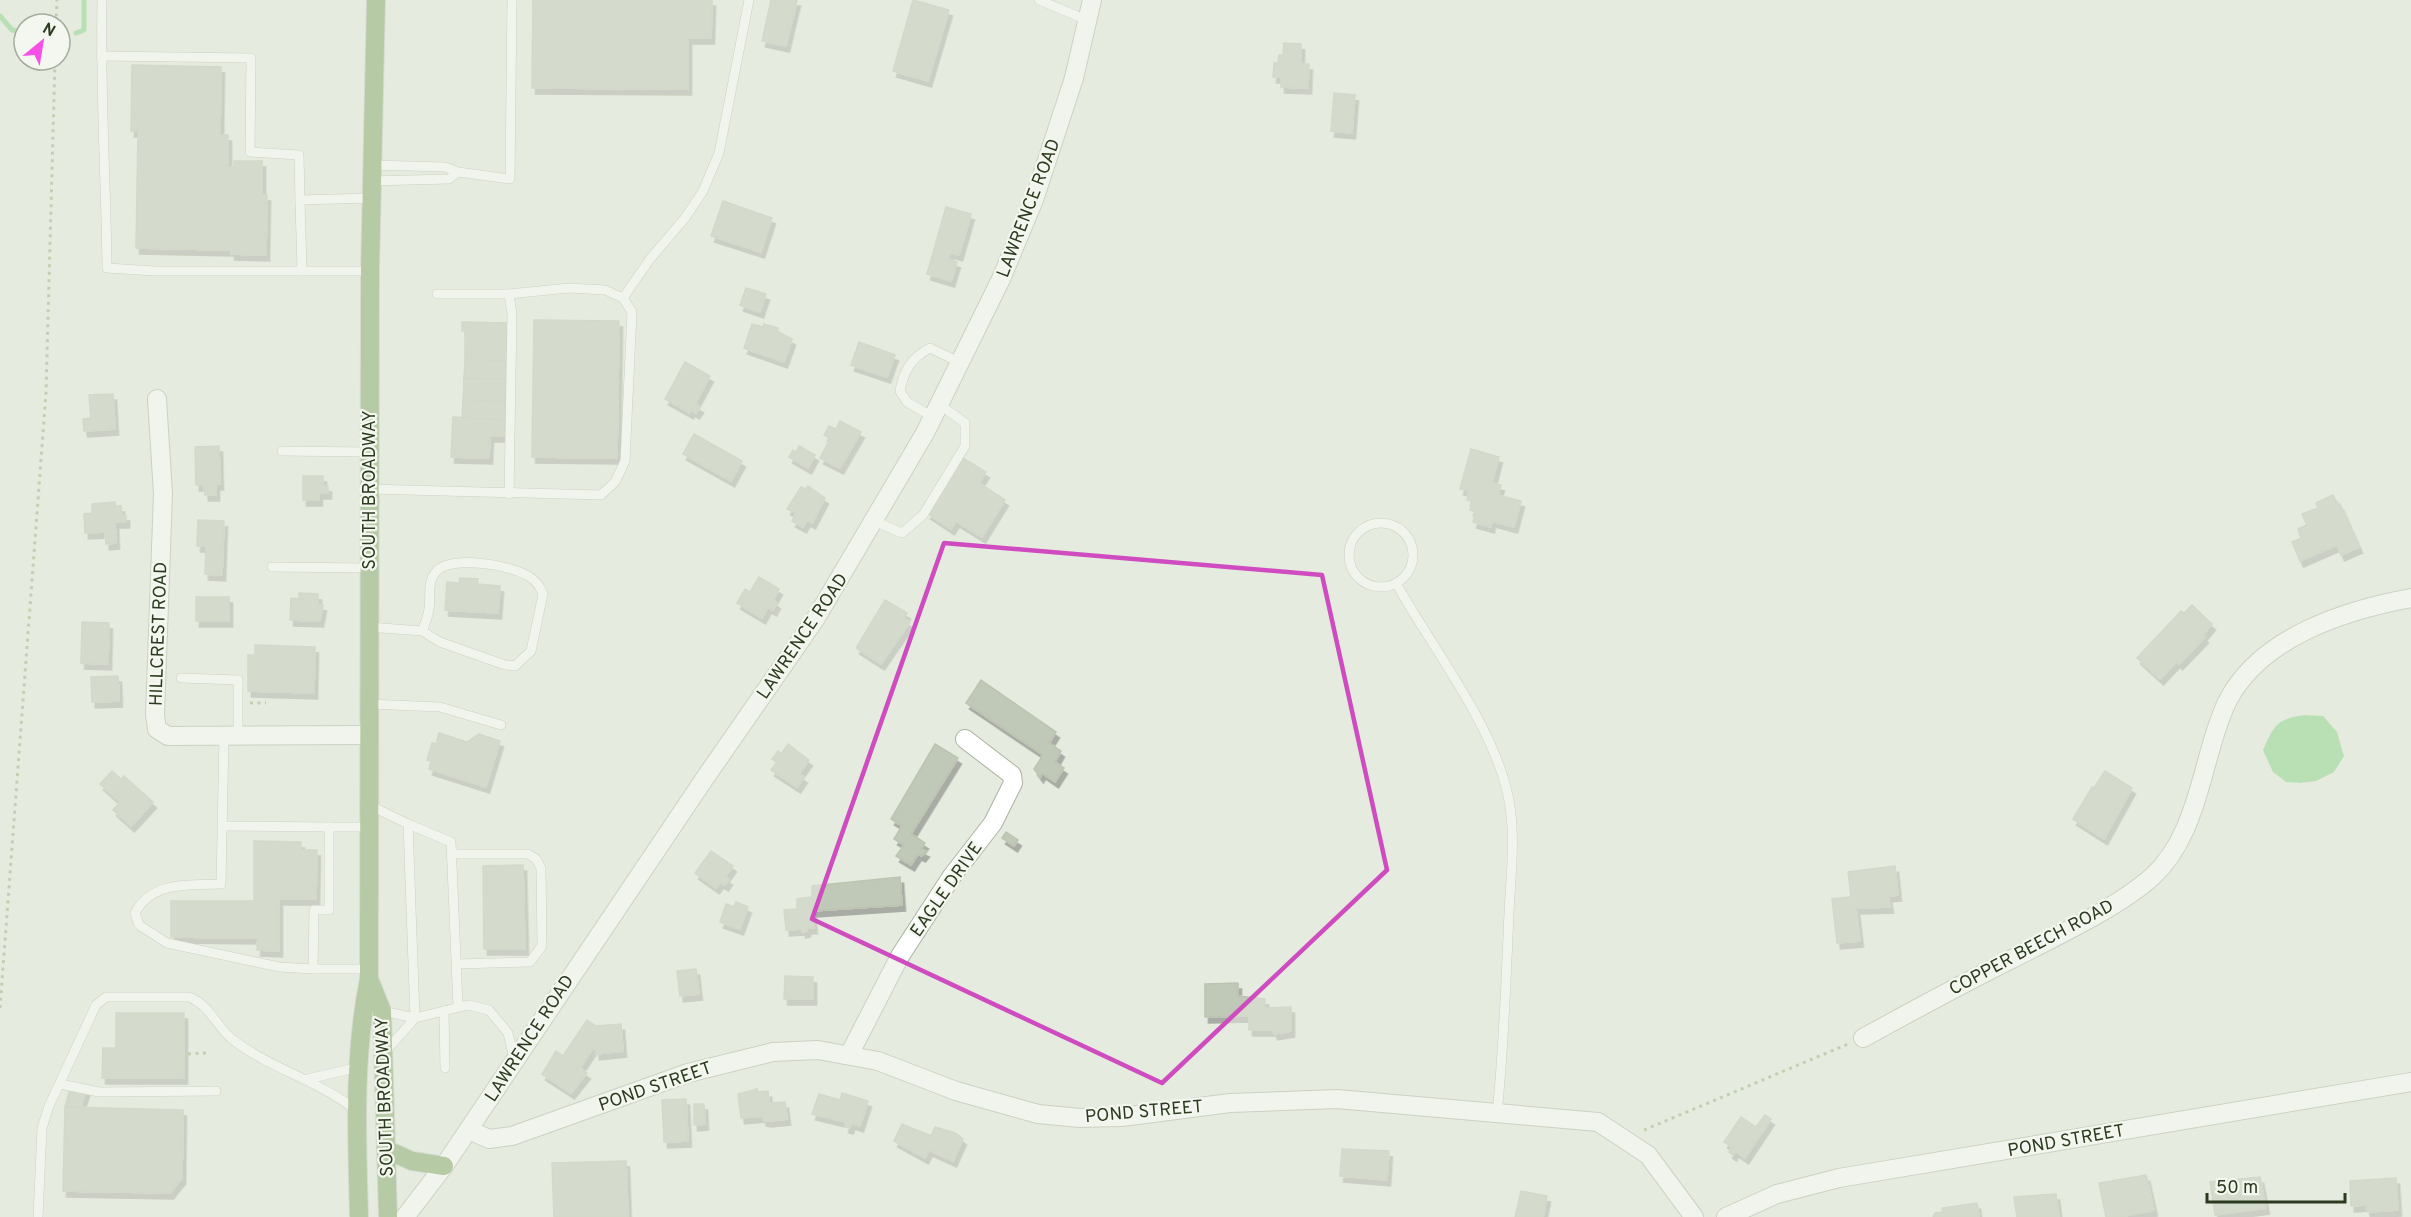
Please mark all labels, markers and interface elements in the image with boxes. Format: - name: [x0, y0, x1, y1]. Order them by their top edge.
- north arrow: [12, 12, 72, 72]
- text: N: [39, 19, 58, 42]
- street label: LAWRENCE ROAD: [992, 136, 1066, 281]
- street label: SOUTH BROADWAY: [359, 410, 382, 570]
- street label: HILLCREST ROAD: [145, 562, 174, 707]
- street label: LAWRENCE ROAD: [753, 569, 854, 704]
- street label: EAGLE DRIVE: [906, 838, 989, 942]
- street label: COPPER BEECH ROAD: [1945, 895, 2118, 1002]
- street label: LAWRENCE ROAD: [481, 971, 580, 1107]
- street label: SOUTH BROADWAY: [371, 1017, 400, 1177]
- street label: POND STREET: [596, 1057, 715, 1118]
- street label: POND STREET: [1084, 1096, 1204, 1129]
- street label: POND STREET: [2006, 1120, 2127, 1163]
- scale bar: [2207, 1166, 2345, 1204]
- text: 50 m: [2216, 1177, 2258, 1200]

